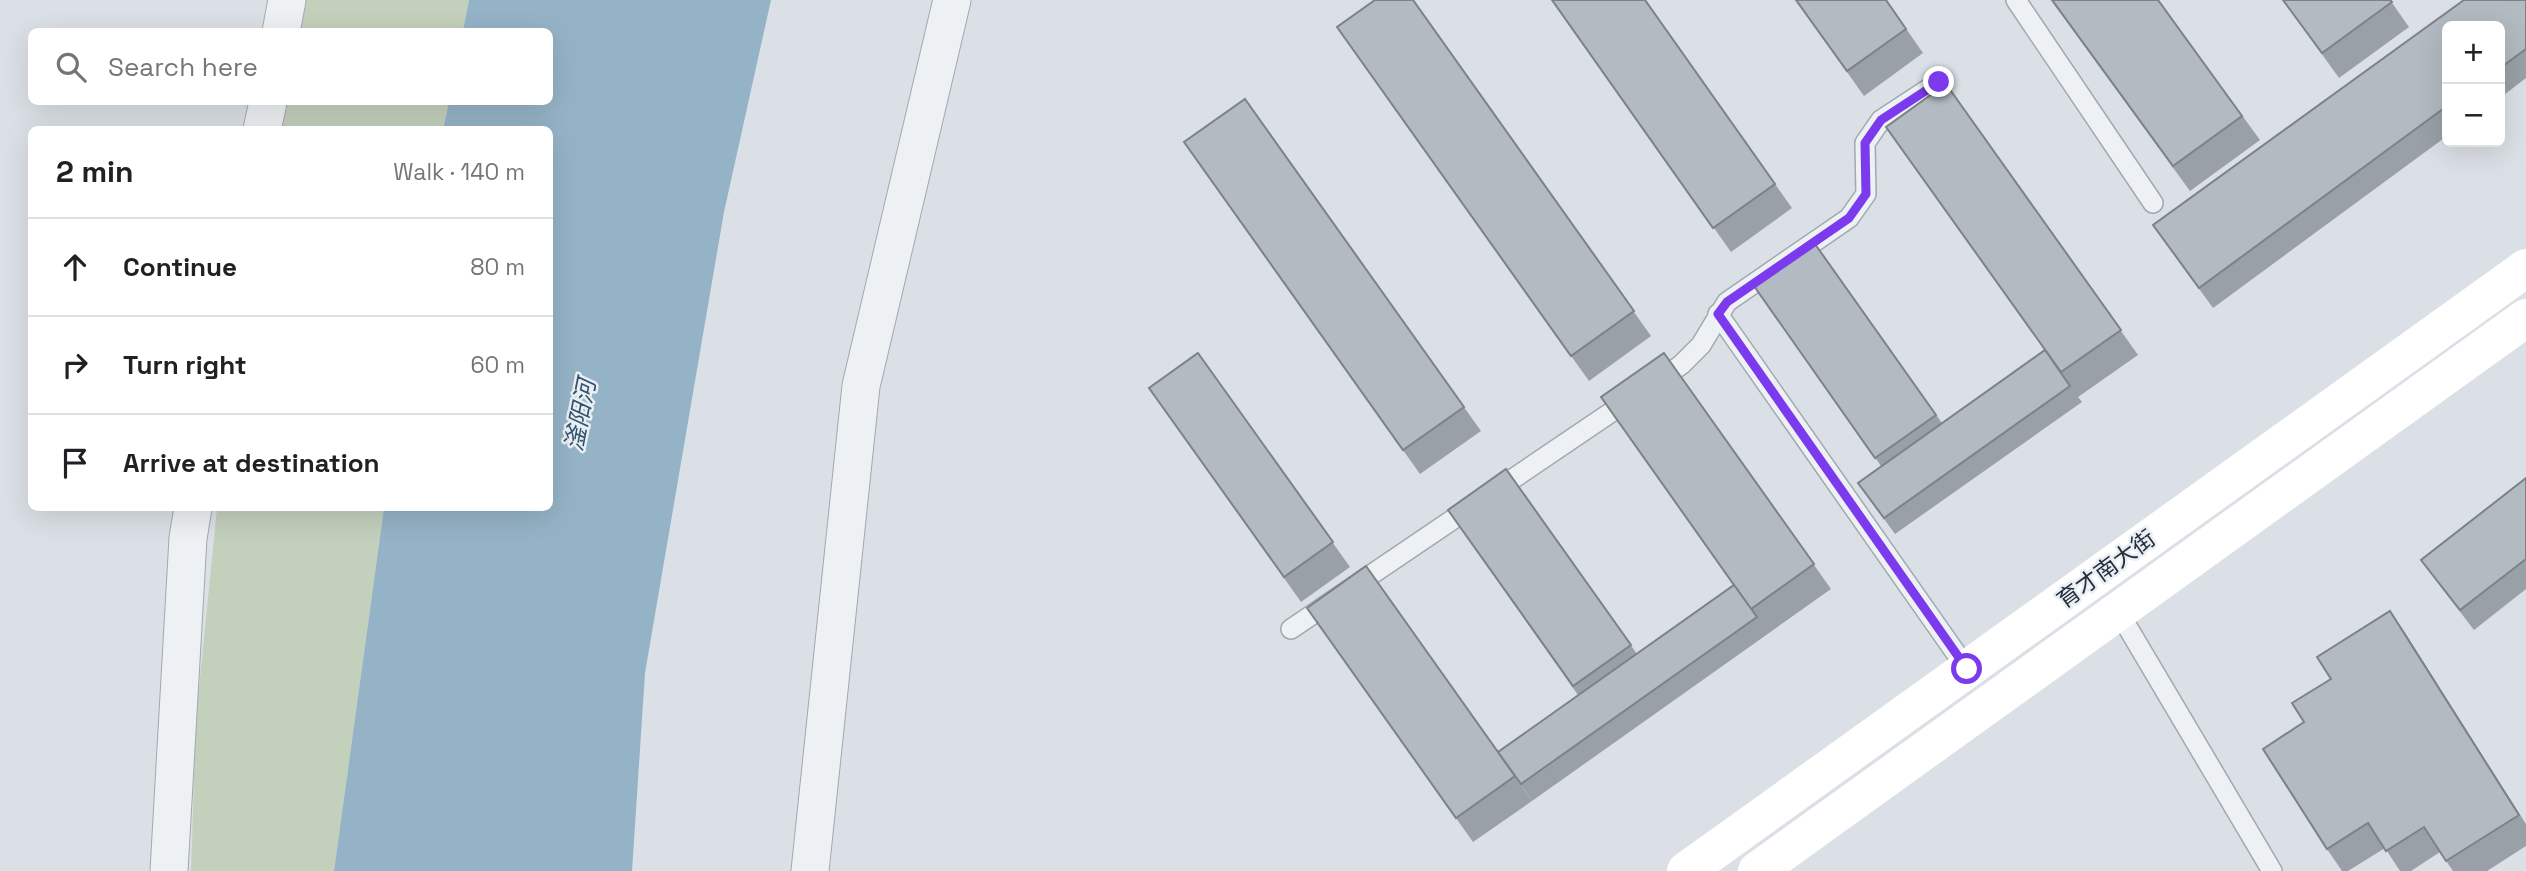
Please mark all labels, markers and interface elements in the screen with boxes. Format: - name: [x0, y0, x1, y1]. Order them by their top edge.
- map controls: [2442, 21, 2505, 147]
- button: +: [2442, 21, 2505, 84]
- search box: [28, 28, 553, 105]
- icon: search: [52, 48, 90, 86]
- text: Search here: [108, 50, 258, 84]
- route end: [1923, 66, 1954, 97]
- button: −: [2442, 84, 2505, 147]
- text: 2 min: [56, 152, 134, 191]
- text: Walk · 140 m: [393, 157, 525, 187]
- icon: ahead: [56, 248, 94, 286]
- text: Continue: [123, 250, 237, 284]
- text: 80 m: [470, 252, 525, 282]
- icon: right: [56, 346, 94, 384]
- text: Turn right: [123, 348, 247, 382]
- text: 60 m: [470, 350, 525, 380]
- water label: 滏阳河: [558, 373, 603, 453]
- icon: arrive: [56, 444, 94, 482]
- text: Arrive at destination: [123, 446, 380, 480]
- street label: 育才南大街: [2051, 523, 2161, 615]
- route start: [1951, 653, 1982, 684]

